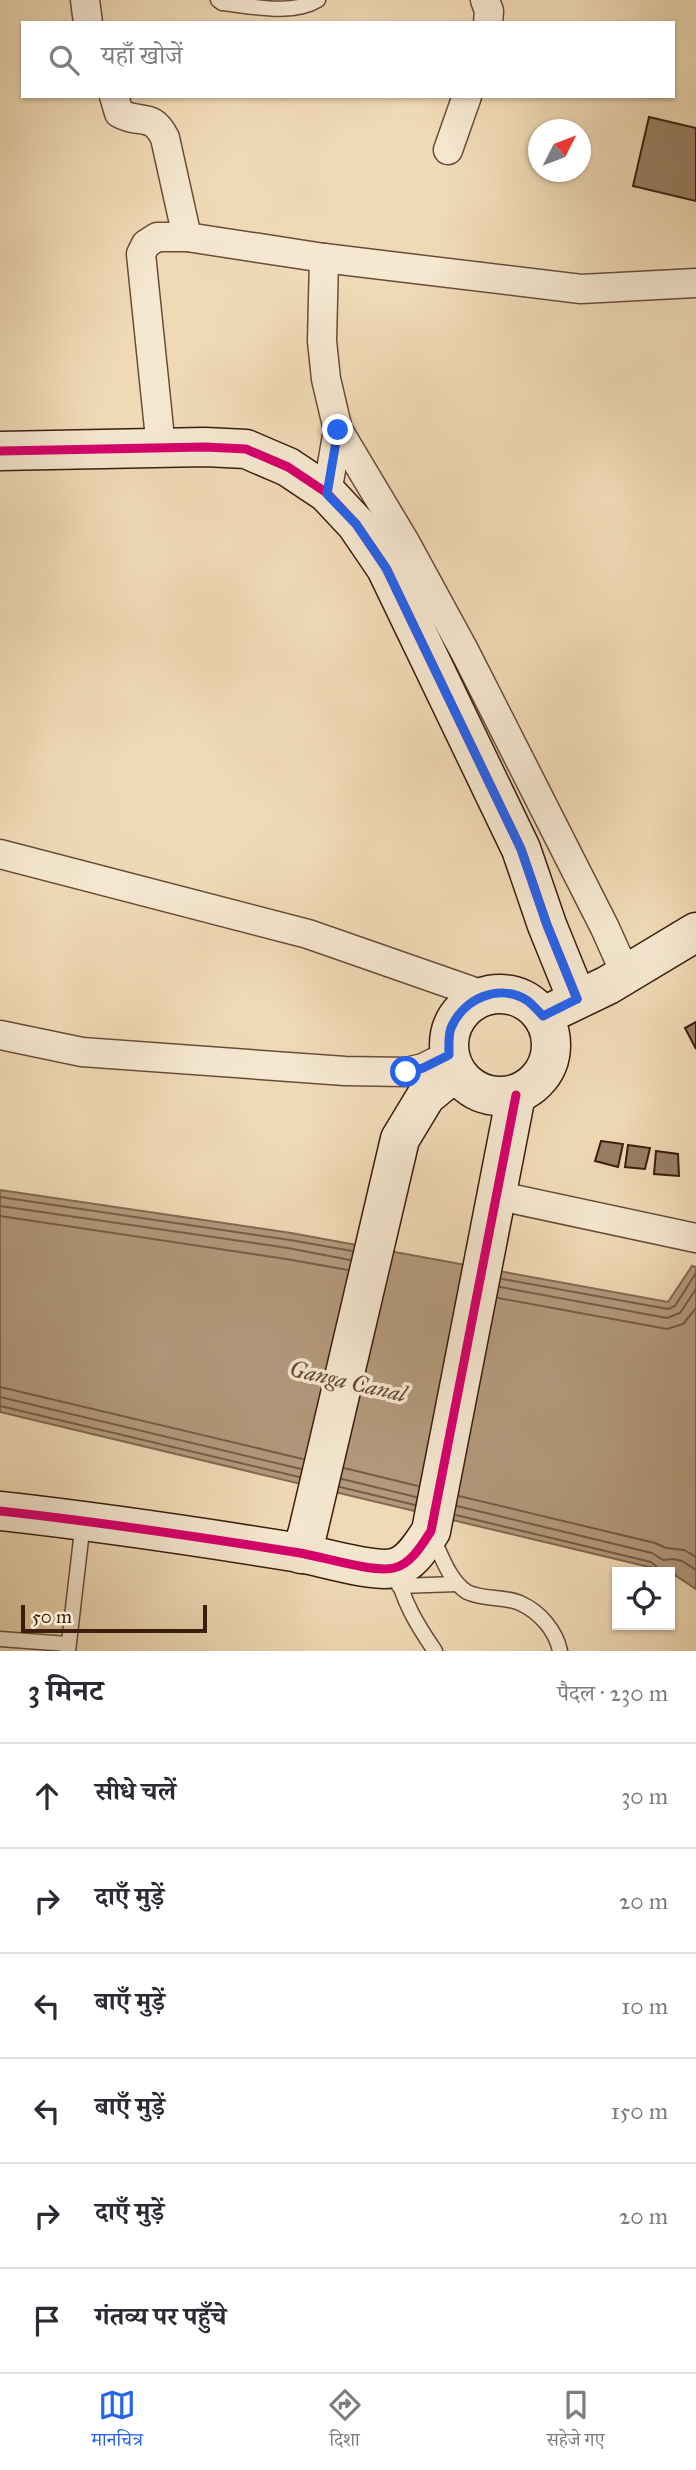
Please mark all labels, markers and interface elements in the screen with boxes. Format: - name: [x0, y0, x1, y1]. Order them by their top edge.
- search box: [21, 21, 675, 98]
- text: यहाँ खोजें: [101, 39, 183, 71]
- icon: search: [45, 41, 83, 79]
- north arrow: [528, 119, 591, 182]
- route end: [322, 414, 353, 445]
- route start: [390, 1056, 421, 1087]
- water label: Ganga Canal: [287, 1354, 411, 1408]
- map controls: [612, 1567, 675, 1630]
- button: locate: [612, 1567, 675, 1630]
- scale bar: [21, 1602, 206, 1634]
- text: 50 m: [32, 1605, 72, 1628]
- text: 3 मिनट: [28, 1673, 103, 1709]
- text: पैदल · 230 m: [557, 1679, 668, 1707]
- text: सीधे चलें: [95, 1775, 176, 1807]
- icon: ahead: [28, 1777, 66, 1815]
- text: 30 m: [621, 1782, 668, 1810]
- text: दाएँ मुड़ें: [95, 1880, 164, 1912]
- icon: right: [28, 1882, 66, 1920]
- text: 20 m: [619, 1887, 668, 1915]
- text: बाएँ मुड़ें: [95, 1985, 165, 2017]
- icon: left: [28, 1987, 66, 2025]
- text: 10 m: [621, 1992, 668, 2020]
- text: बाएँ मुड़ें: [95, 2090, 165, 2122]
- icon: left: [28, 2092, 66, 2130]
- text: 150 m: [611, 2097, 668, 2125]
- text: दाएँ मुड़ें: [95, 2195, 164, 2227]
- icon: right: [28, 2197, 66, 2235]
- text: 20 m: [619, 2202, 668, 2230]
- text: गंतव्य पर पहुँचे: [95, 2300, 226, 2332]
- icon: arrive: [28, 2302, 66, 2340]
- tab: मानचित्र: [91, 2386, 143, 2458]
- tab: दिशा: [326, 2386, 364, 2458]
- tab: सहेजे गए: [546, 2386, 605, 2458]

